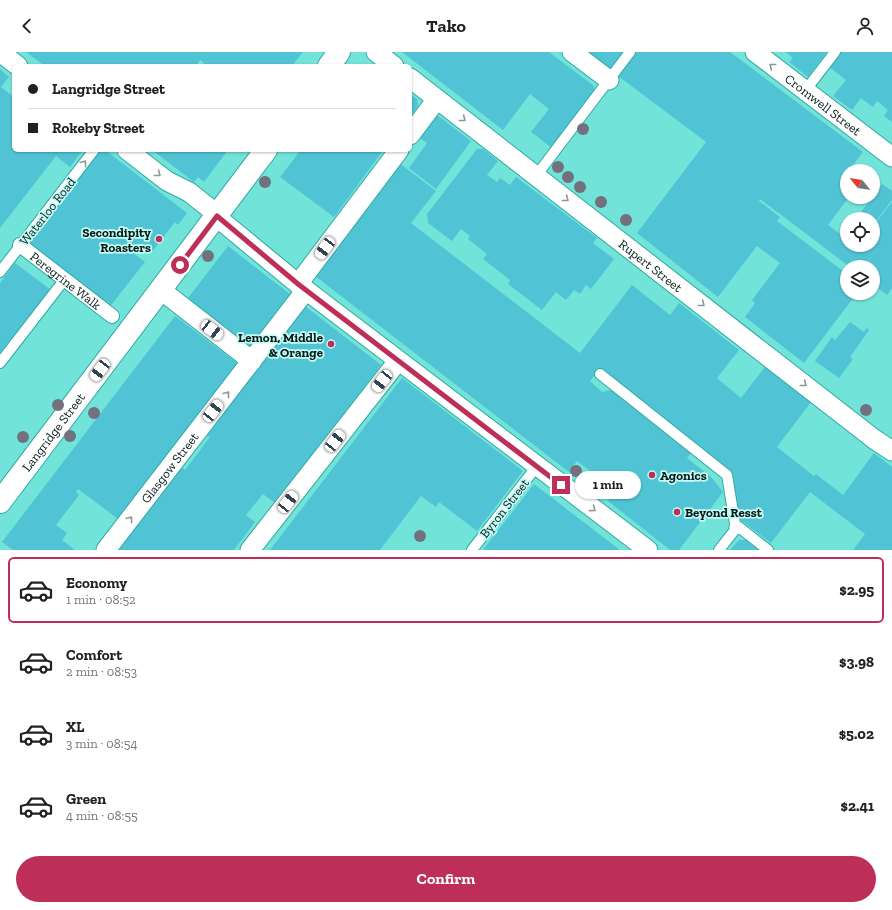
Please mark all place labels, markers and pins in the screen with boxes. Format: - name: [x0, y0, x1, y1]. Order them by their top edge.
- place label: Secondipity Roasters: [82, 225, 151, 255]
- marker: Secondipity Roasters: [154, 234, 164, 244]
- place label: Lemon, Middle & Orange: [238, 330, 324, 360]
- marker: Lemon, Middle & Orange: [326, 339, 336, 349]
- place label: Agonics: [660, 468, 707, 483]
- marker: Agonics: [647, 470, 657, 480]
- place label: Beyond Resst: [685, 505, 763, 520]
- marker: Beyond Resst: [672, 507, 682, 517]

